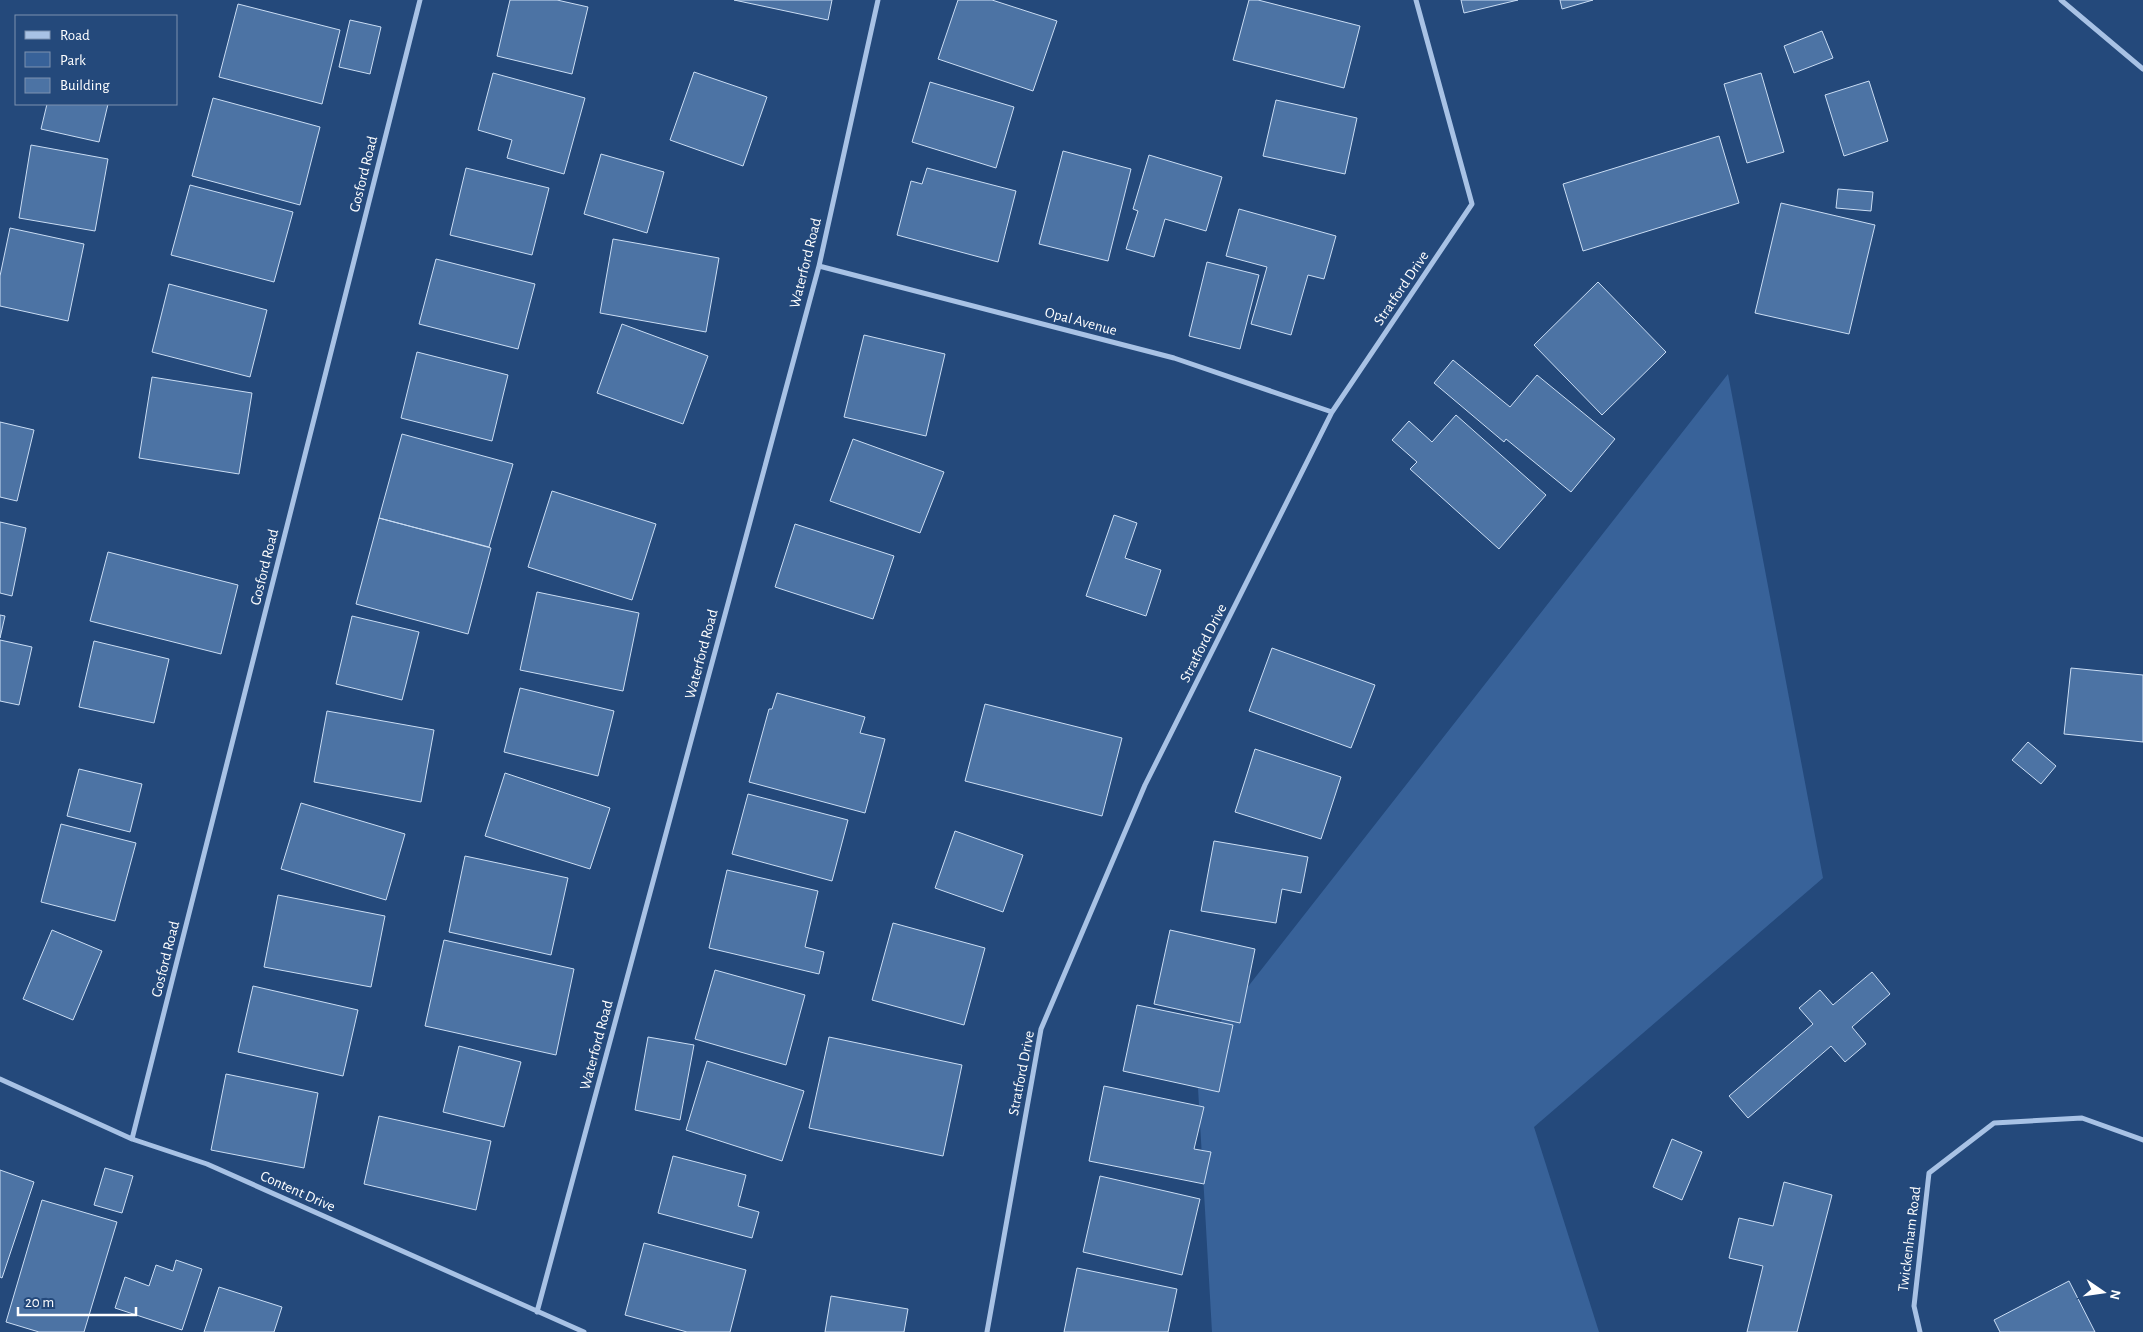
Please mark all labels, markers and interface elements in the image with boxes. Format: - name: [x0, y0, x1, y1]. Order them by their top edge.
- legend: [15, 15, 178, 105]
- text: Road: [60, 28, 90, 43]
- text: Park: [60, 53, 86, 68]
- text: Building: [60, 78, 110, 93]
- street label: Gosford Road: [347, 134, 380, 214]
- street label: Waterford Road: [787, 216, 824, 310]
- street label: Stratford Drive: [1371, 248, 1432, 328]
- street label: Opal Avenue: [1043, 305, 1119, 338]
- street label: Gosford Road: [248, 527, 281, 607]
- street label: Stratford Drive: [1177, 601, 1230, 685]
- street label: Waterford Road: [682, 607, 721, 701]
- street label: Gosford Road: [149, 919, 182, 999]
- street label: Waterford Road: [577, 998, 616, 1092]
- street label: Stratford Drive: [1006, 1029, 1037, 1117]
- street label: Content Drive: [258, 1168, 338, 1215]
- street label: Twickenham Road: [1896, 1185, 1923, 1293]
- north arrow: [2078, 1267, 2128, 1317]
- scale bar: [18, 1284, 135, 1316]
- text: N: [2107, 1288, 2123, 1301]
- text: 20 m: [25, 1295, 54, 1310]

